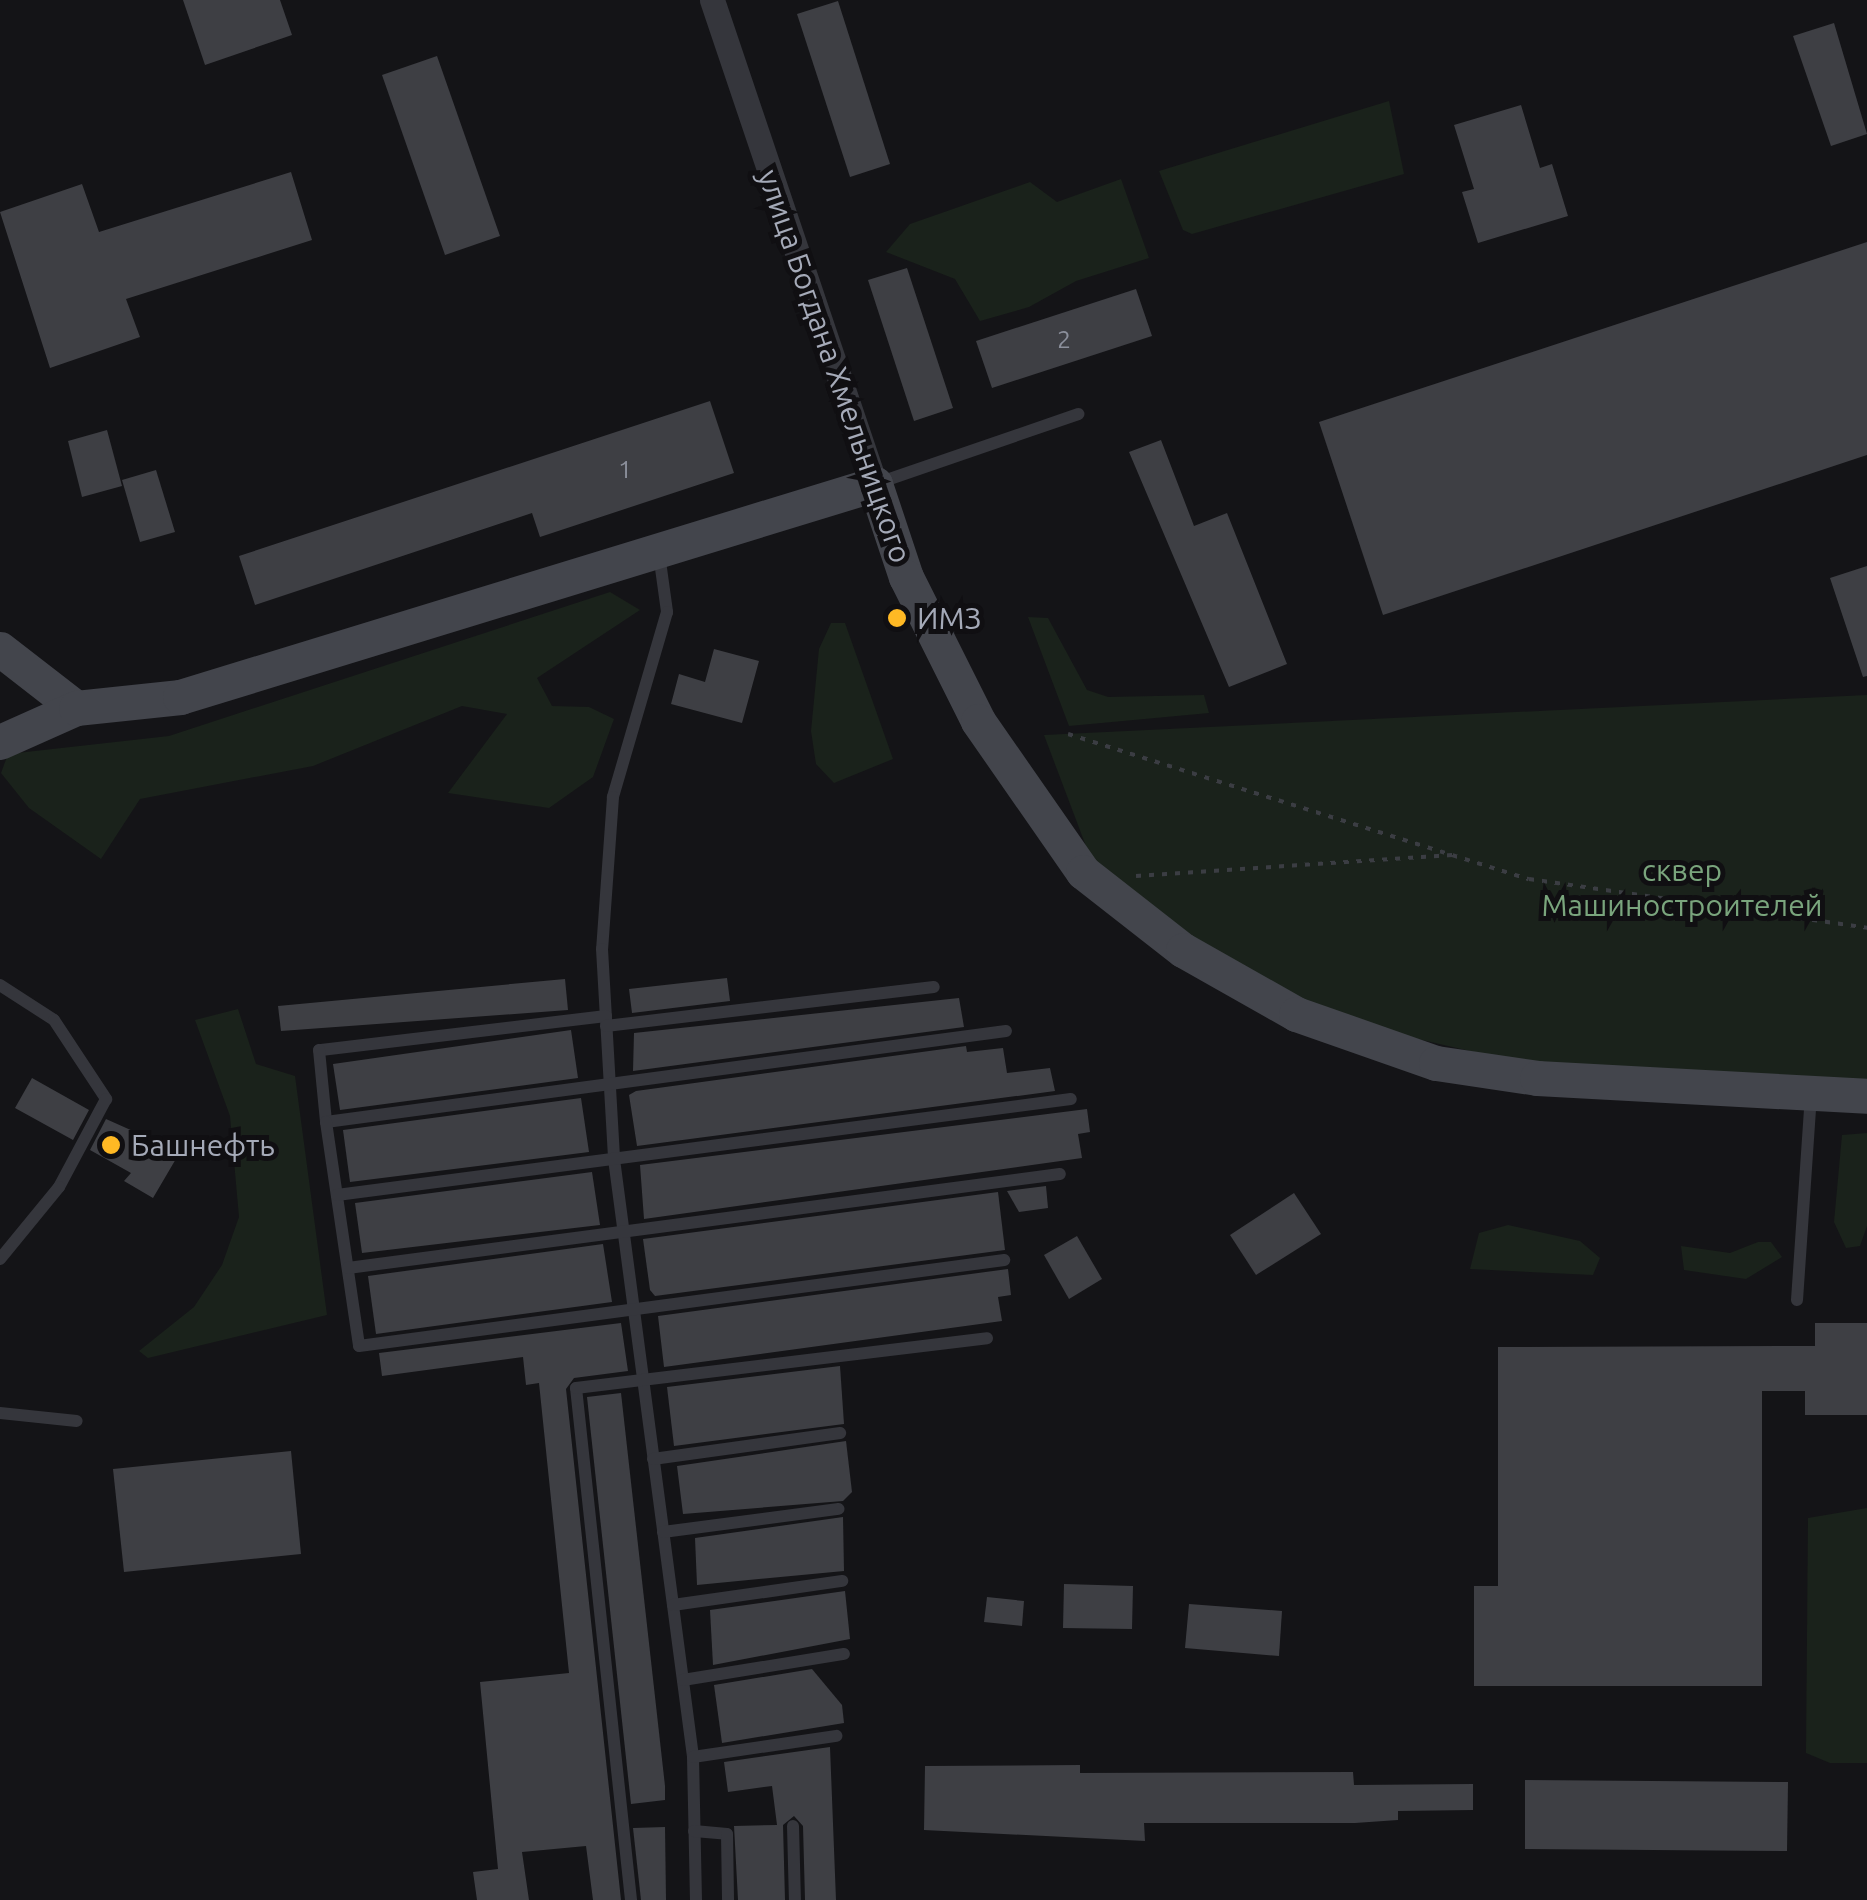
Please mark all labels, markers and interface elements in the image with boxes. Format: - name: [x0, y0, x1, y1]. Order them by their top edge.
- street label: улица Богдана Хмельницкого: [751, 165, 919, 567]
- house number: 2: [1057, 324, 1071, 354]
- house number: 1: [618, 454, 632, 484]
- place label: ИМЗ: [917, 600, 981, 636]
- marker: ИМЗ: [886, 607, 908, 629]
- park label: сквер Машиностроителей: [1542, 852, 1822, 922]
- place label: Башнефть: [131, 1127, 275, 1163]
- marker: Башнефть: [100, 1134, 122, 1156]

